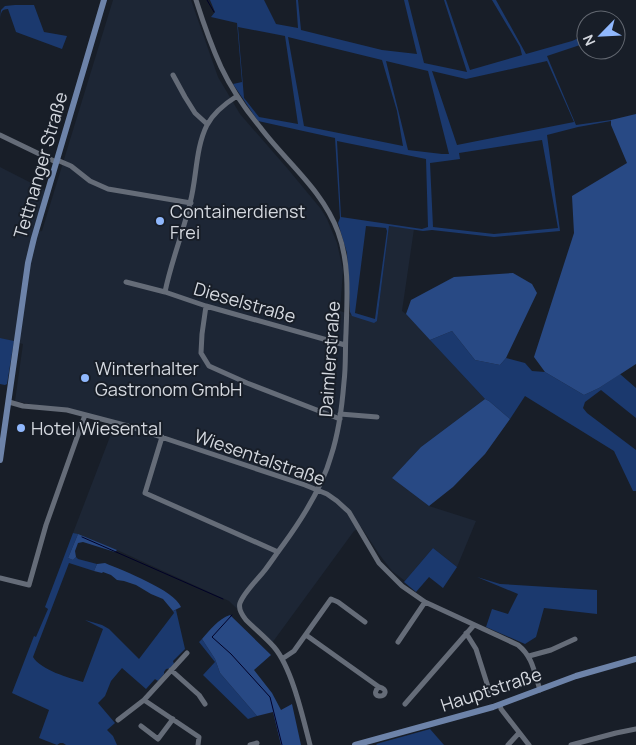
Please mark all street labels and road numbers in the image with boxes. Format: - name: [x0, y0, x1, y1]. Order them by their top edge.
- street label: Tettnanger Straße: [8, 89, 72, 241]
- street label: Dieselstraße: [191, 276, 299, 328]
- street label: Daimlerstraße: [313, 300, 345, 418]
- street label: Wiesentalstraße: [191, 423, 329, 491]
- street label: Hauptstraße: [437, 661, 545, 717]

